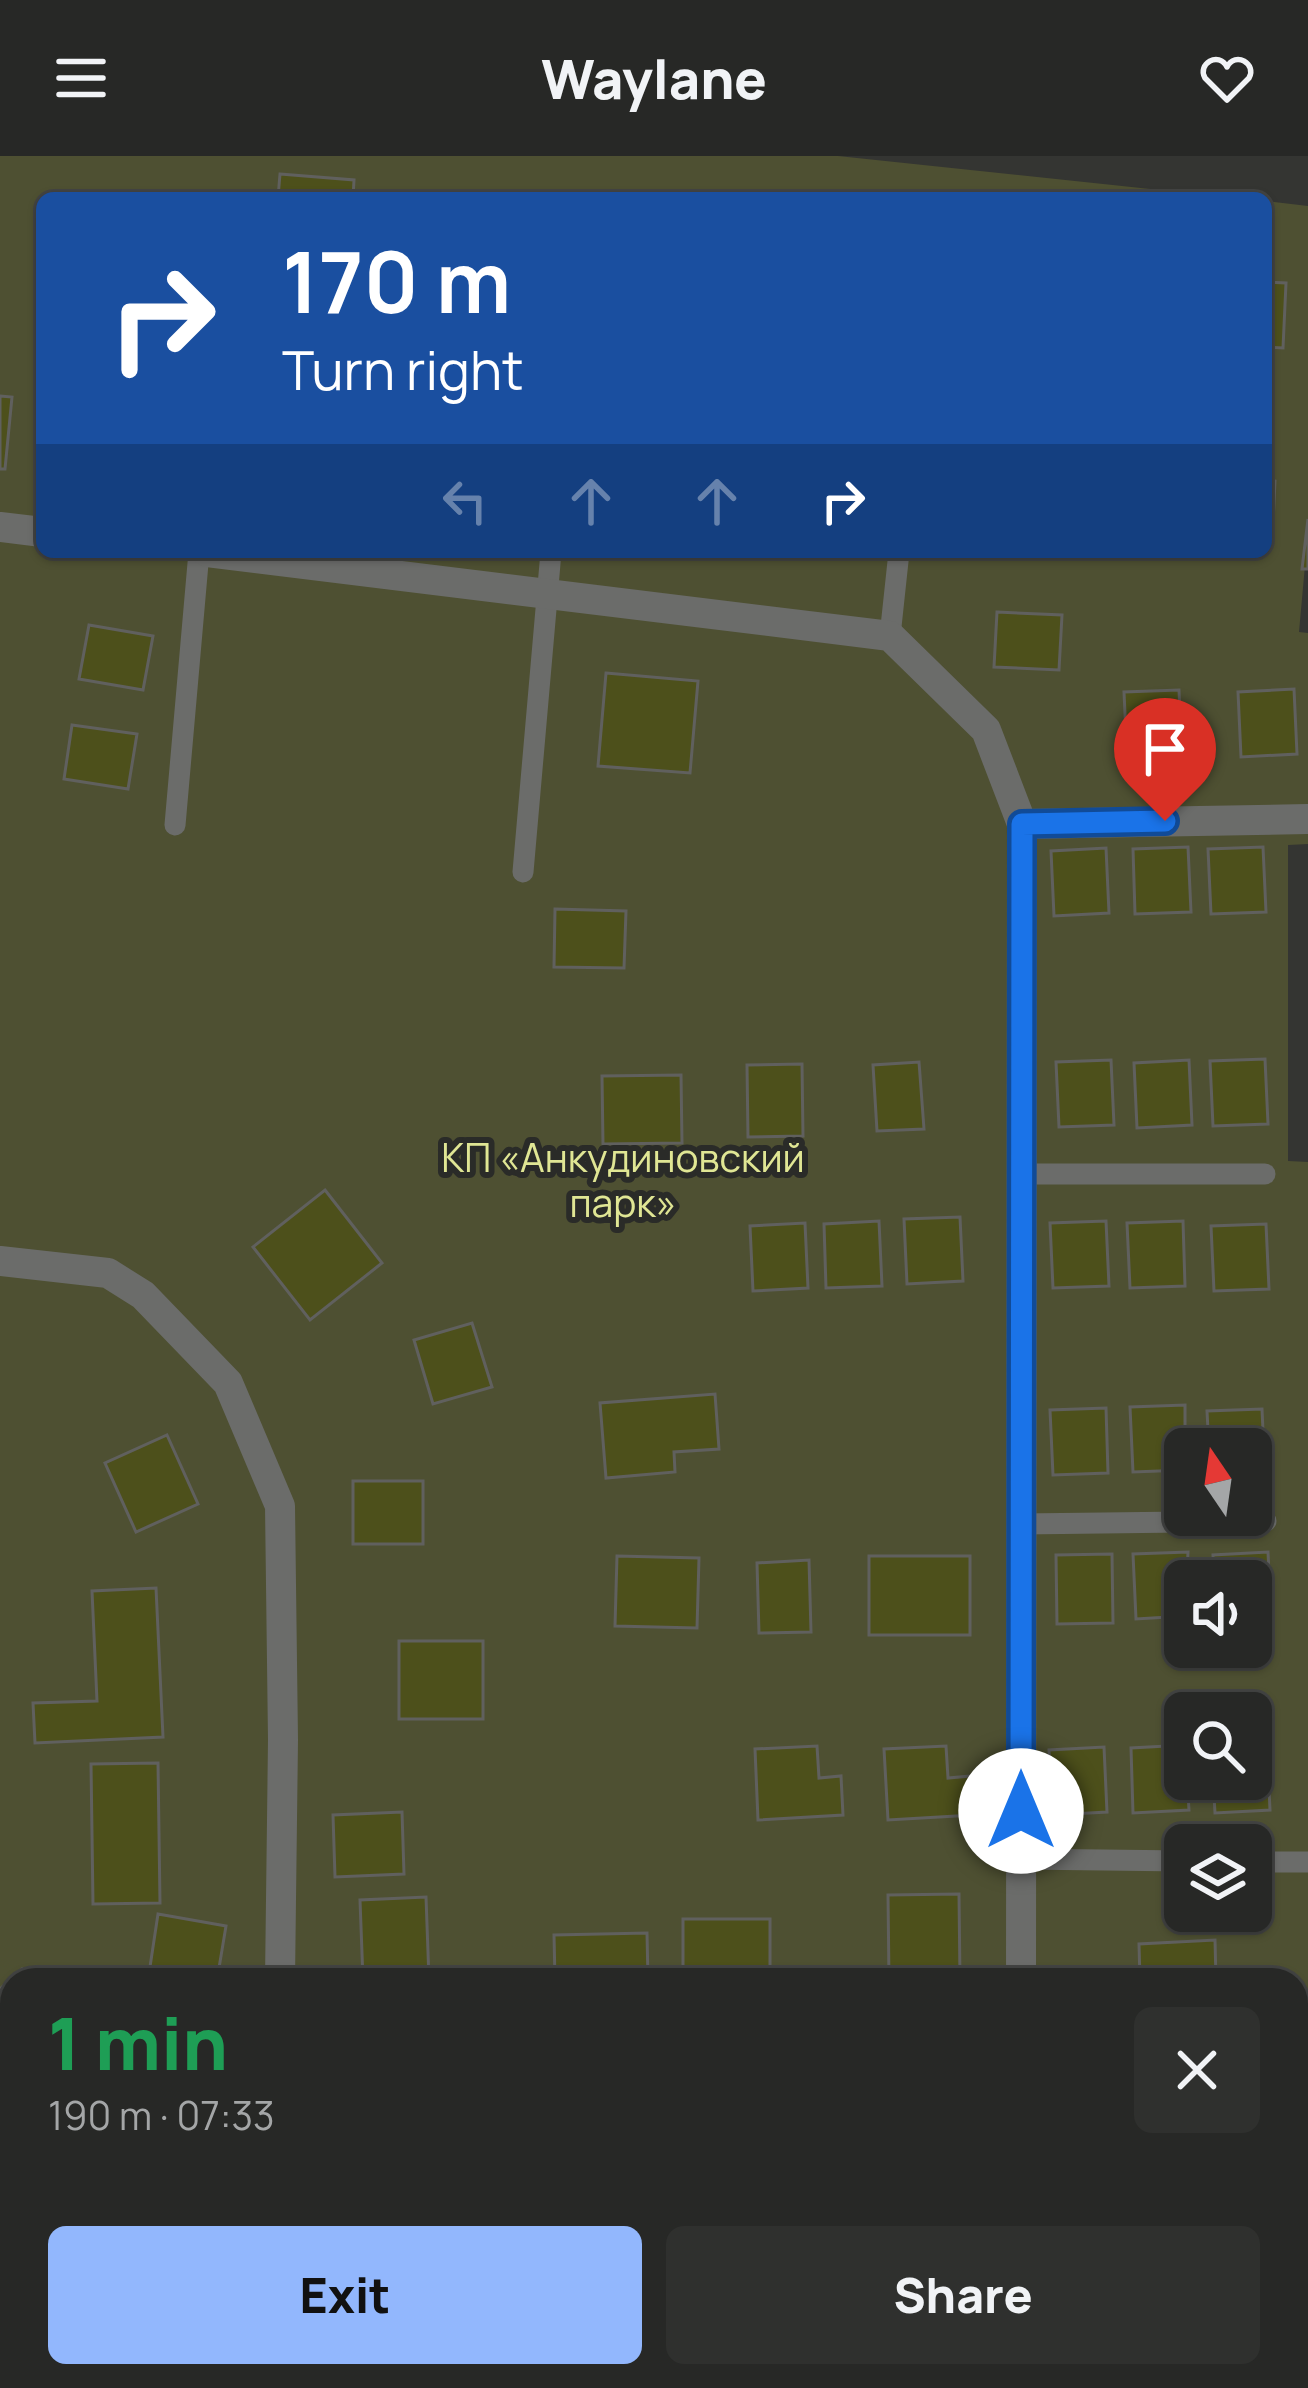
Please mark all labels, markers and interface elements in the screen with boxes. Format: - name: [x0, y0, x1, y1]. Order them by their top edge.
- text: Waylane: [541, 41, 767, 115]
- icon: menu: [48, 45, 114, 111]
- icon: heart: [1194, 45, 1260, 111]
- text: 170 m: [282, 223, 511, 338]
- icon: right: [84, 240, 240, 396]
- text: Turn right: [282, 332, 524, 406]
- icon: left: [432, 468, 498, 534]
- icon: ahead: [558, 468, 624, 534]
- icon: ahead: [684, 468, 750, 534]
- icon: right: [810, 468, 876, 534]
- pin: [1114, 698, 1216, 821]
- icon: arrive: [1132, 716, 1198, 782]
- park label: КП «Анкудиновский парк»: [441, 1130, 805, 1229]
- north arrow: [1164, 1428, 1272, 1536]
- map controls: [1164, 1428, 1272, 1932]
- button: sound: [1164, 1560, 1272, 1668]
- button: search: [1164, 1692, 1272, 1800]
- position arrow: [958, 1748, 1084, 1874]
- button: layers: [1164, 1824, 1272, 1932]
- text: 1 min: [48, 1993, 228, 2092]
- button: close: [1134, 2007, 1260, 2133]
- text: 190 m · 07:33: [48, 2088, 275, 2142]
- button: Exit: [48, 2226, 642, 2364]
- button: Share: [666, 2226, 1260, 2364]

